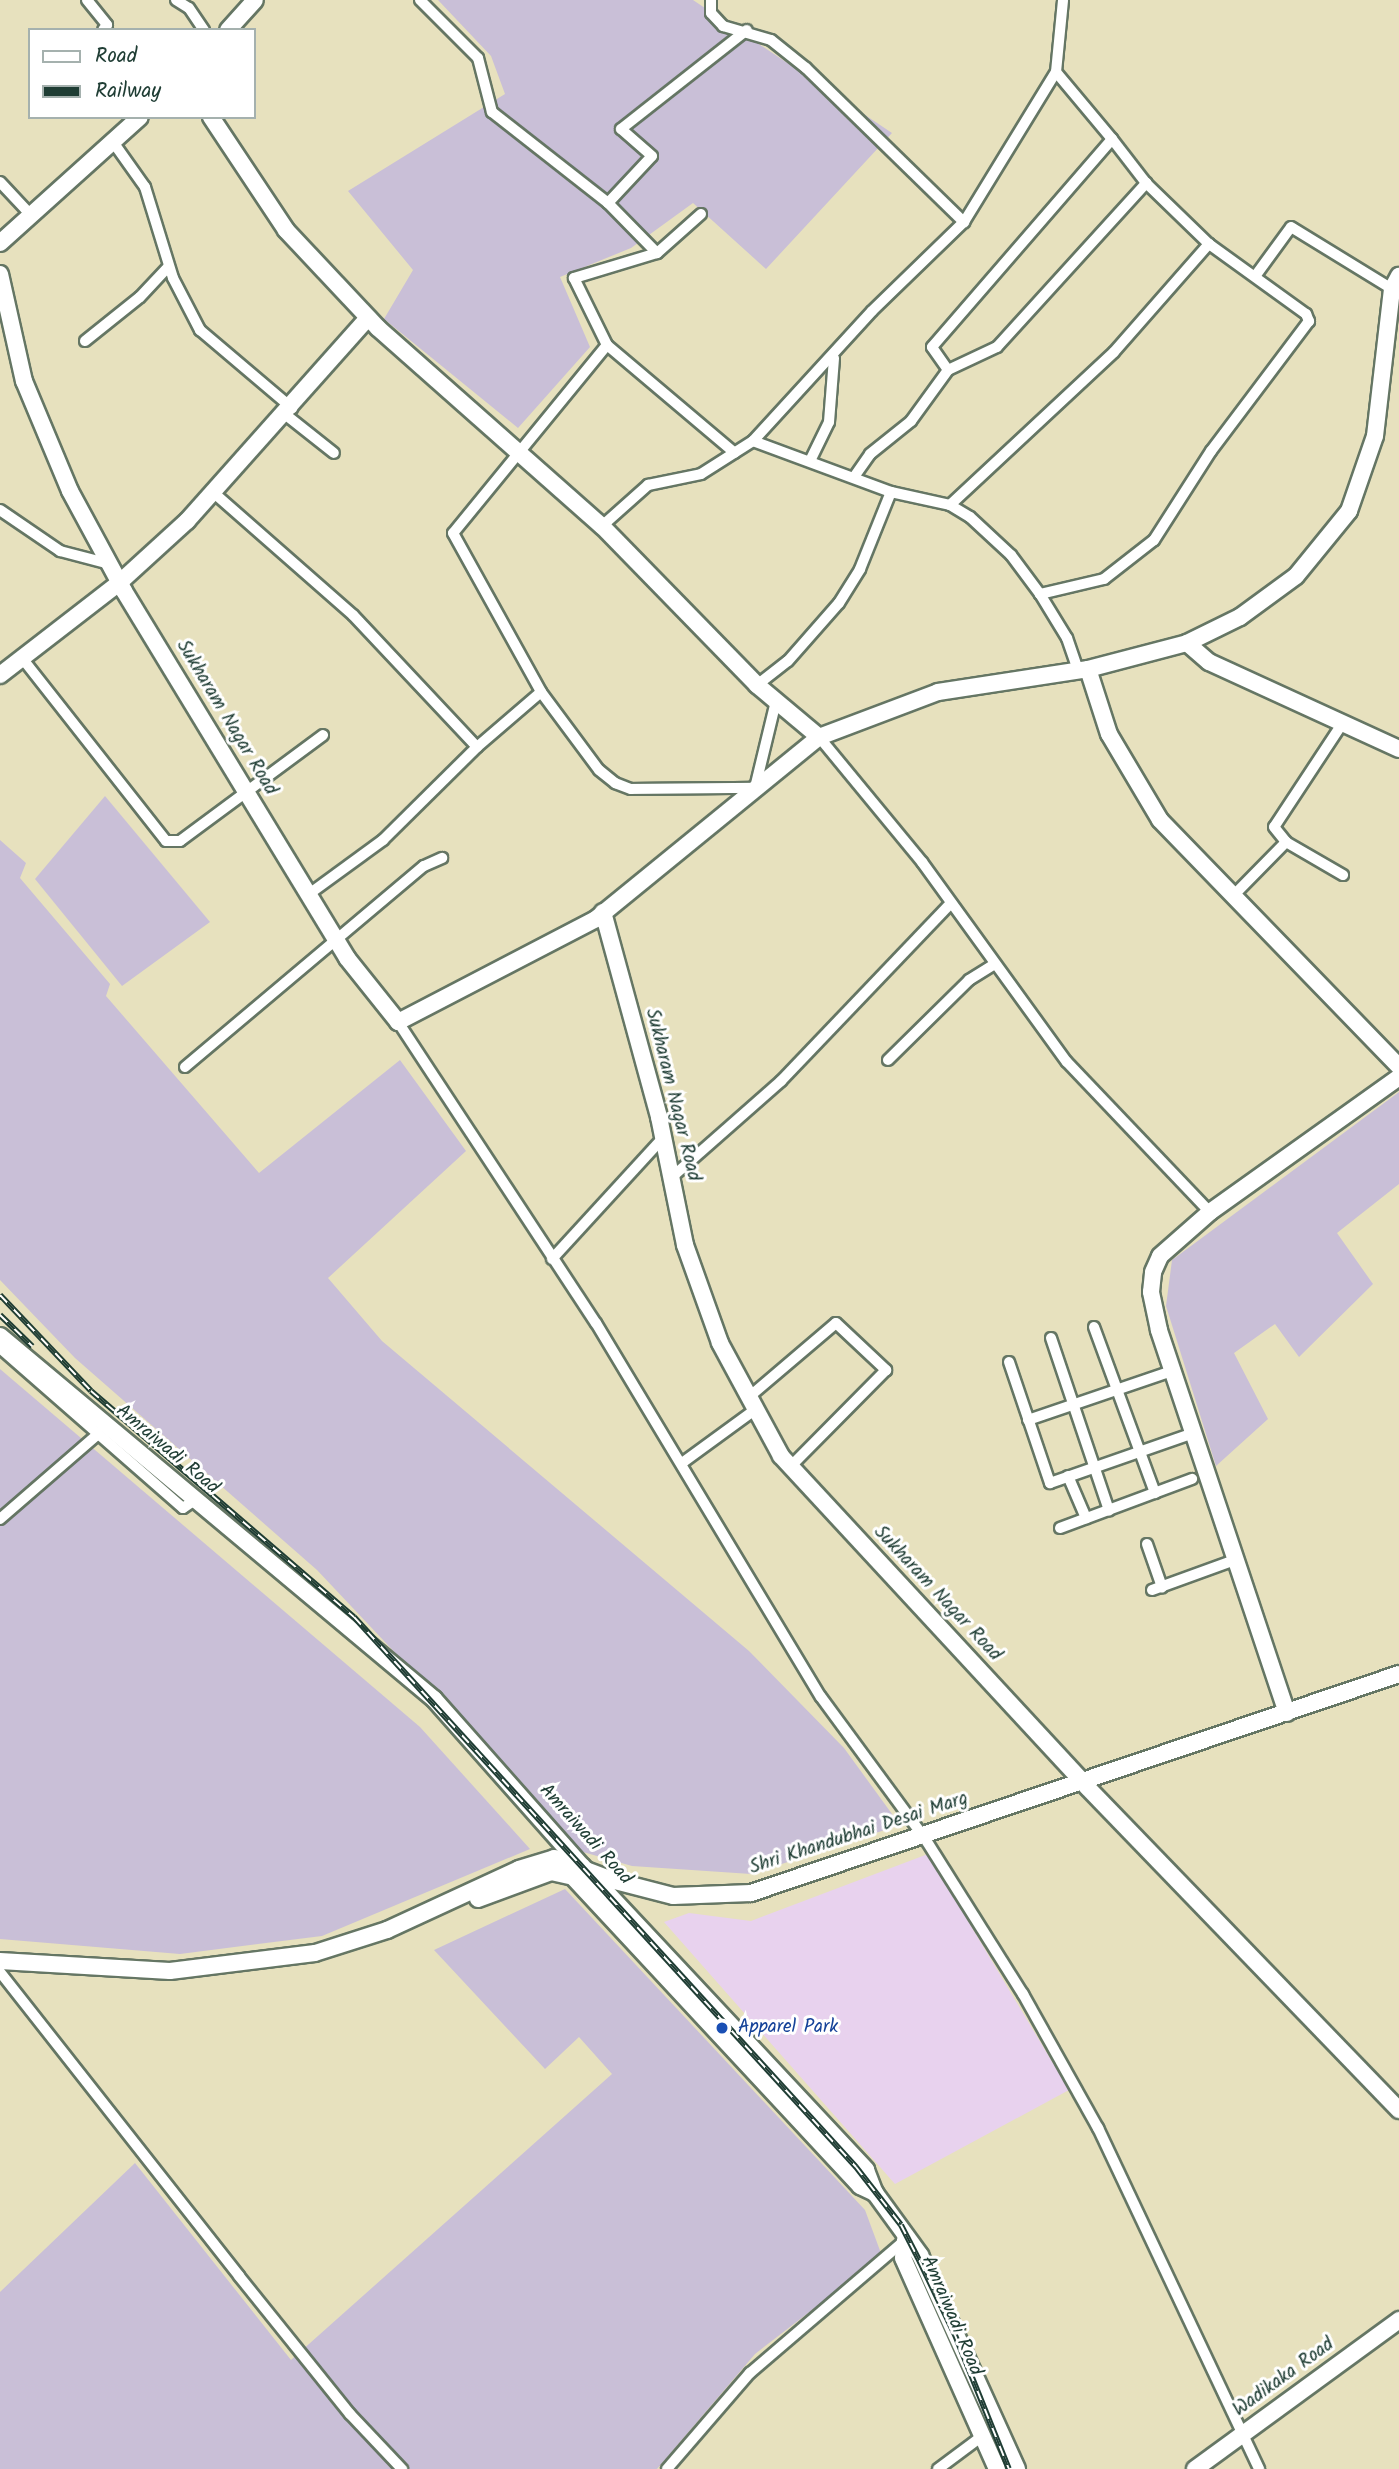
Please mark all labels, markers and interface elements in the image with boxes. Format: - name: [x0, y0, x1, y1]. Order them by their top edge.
- legend: [28, 28, 256, 119]
- text: Road: [95, 40, 137, 73]
- text: Railway: [95, 75, 161, 108]
- street label: Sukharam Nagar Road: [171, 636, 281, 800]
- street label: Sukharam Nagar Road: [640, 1006, 704, 1184]
- street label: Amraiwadi Road: [111, 1400, 223, 1500]
- street label: Sukharam Nagar Road: [868, 1522, 1006, 1666]
- street label: Amraiwadi Road: [534, 1780, 636, 1890]
- street label: Shri Khandubhai Desai Marg: [747, 1788, 971, 1880]
- place label: Apparel Park: [738, 2017, 838, 2039]
- marker: Apparel Park: [712, 2018, 732, 2038]
- street label: Amraiwadi Road: [916, 2253, 986, 2379]
- street label: Wadikaka Road: [1229, 2334, 1339, 2422]

